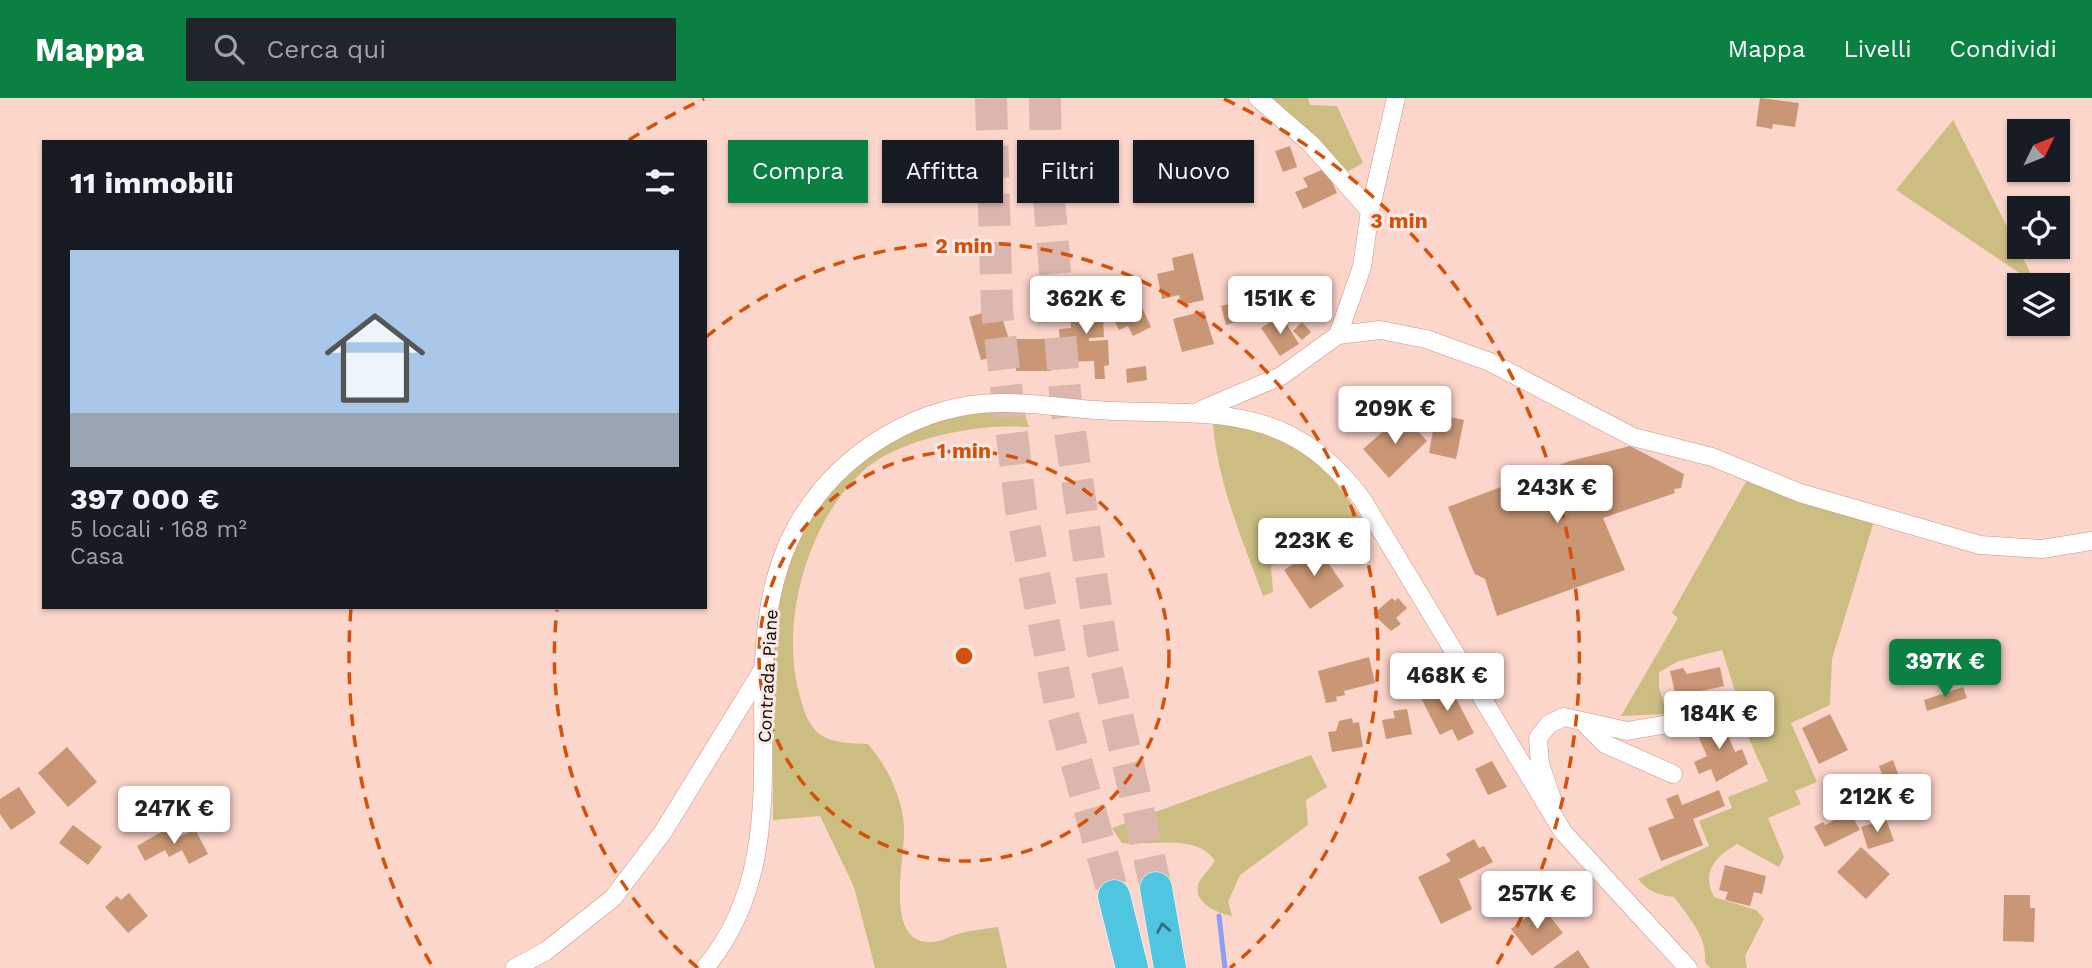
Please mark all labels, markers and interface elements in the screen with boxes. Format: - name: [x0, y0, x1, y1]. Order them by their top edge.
- search box: [186, 18, 676, 81]
- text: Mappa: [35, 30, 144, 69]
- icon: search: [210, 30, 248, 68]
- text: Cerca qui: [266, 34, 386, 64]
- text: Mappa: [1728, 35, 1805, 63]
- text: Livelli: [1843, 35, 1912, 63]
- text: Condividi: [1950, 35, 2057, 63]
- north arrow: [2007, 119, 2070, 182]
- map controls: [2007, 119, 2070, 336]
- chip: Compra: [728, 140, 868, 203]
- chip: Affitta: [882, 140, 1003, 203]
- chip: Filtri: [1017, 140, 1119, 203]
- chip: Nuovo: [1133, 140, 1254, 203]
- icon: filters: [641, 163, 679, 201]
- text: 11 immobili: [70, 165, 234, 200]
- button: locate: [2007, 196, 2070, 259]
- text: 3 min: [1370, 208, 1428, 233]
- text: 2 min: [935, 233, 993, 258]
- button: layers: [2007, 273, 2070, 336]
- pin: 362K €: [1029, 276, 1143, 336]
- pin: 151K €: [1223, 276, 1337, 336]
- text: 362K €: [1046, 285, 1126, 312]
- text: 151K €: [1244, 285, 1316, 312]
- icon: home: [312, 295, 438, 421]
- pin: 209K €: [1338, 386, 1452, 446]
- text: 209K €: [1354, 395, 1436, 422]
- text: 1 min: [937, 438, 991, 463]
- pin: 243K €: [1500, 466, 1614, 525]
- text: 243K €: [1517, 474, 1597, 501]
- text: 397 000 €: [70, 481, 219, 516]
- text: 5 locali · 168 m²: [70, 516, 247, 543]
- pin: 223K €: [1257, 518, 1371, 578]
- text: 223K €: [1274, 527, 1354, 554]
- text: Casa: [70, 543, 124, 570]
- street label: Contrada Piane: [754, 609, 781, 743]
- pin: 397K €: [1888, 640, 2002, 699]
- centre of rings: [952, 644, 976, 668]
- text: 397K €: [1905, 648, 1985, 675]
- pin: 468K €: [1390, 654, 1504, 713]
- text: 468K €: [1406, 662, 1488, 689]
- pin: 184K €: [1662, 692, 1776, 751]
- text: 184K €: [1680, 700, 1758, 727]
- pin: 212K €: [1820, 774, 1934, 834]
- text: 212K €: [1839, 783, 1915, 810]
- pin: 247K €: [117, 786, 231, 846]
- text: 247K €: [134, 795, 214, 822]
- pin: 257K €: [1480, 872, 1594, 931]
- text: 257K €: [1498, 880, 1576, 907]
- one-way arrow: [1156, 922, 1171, 934]

